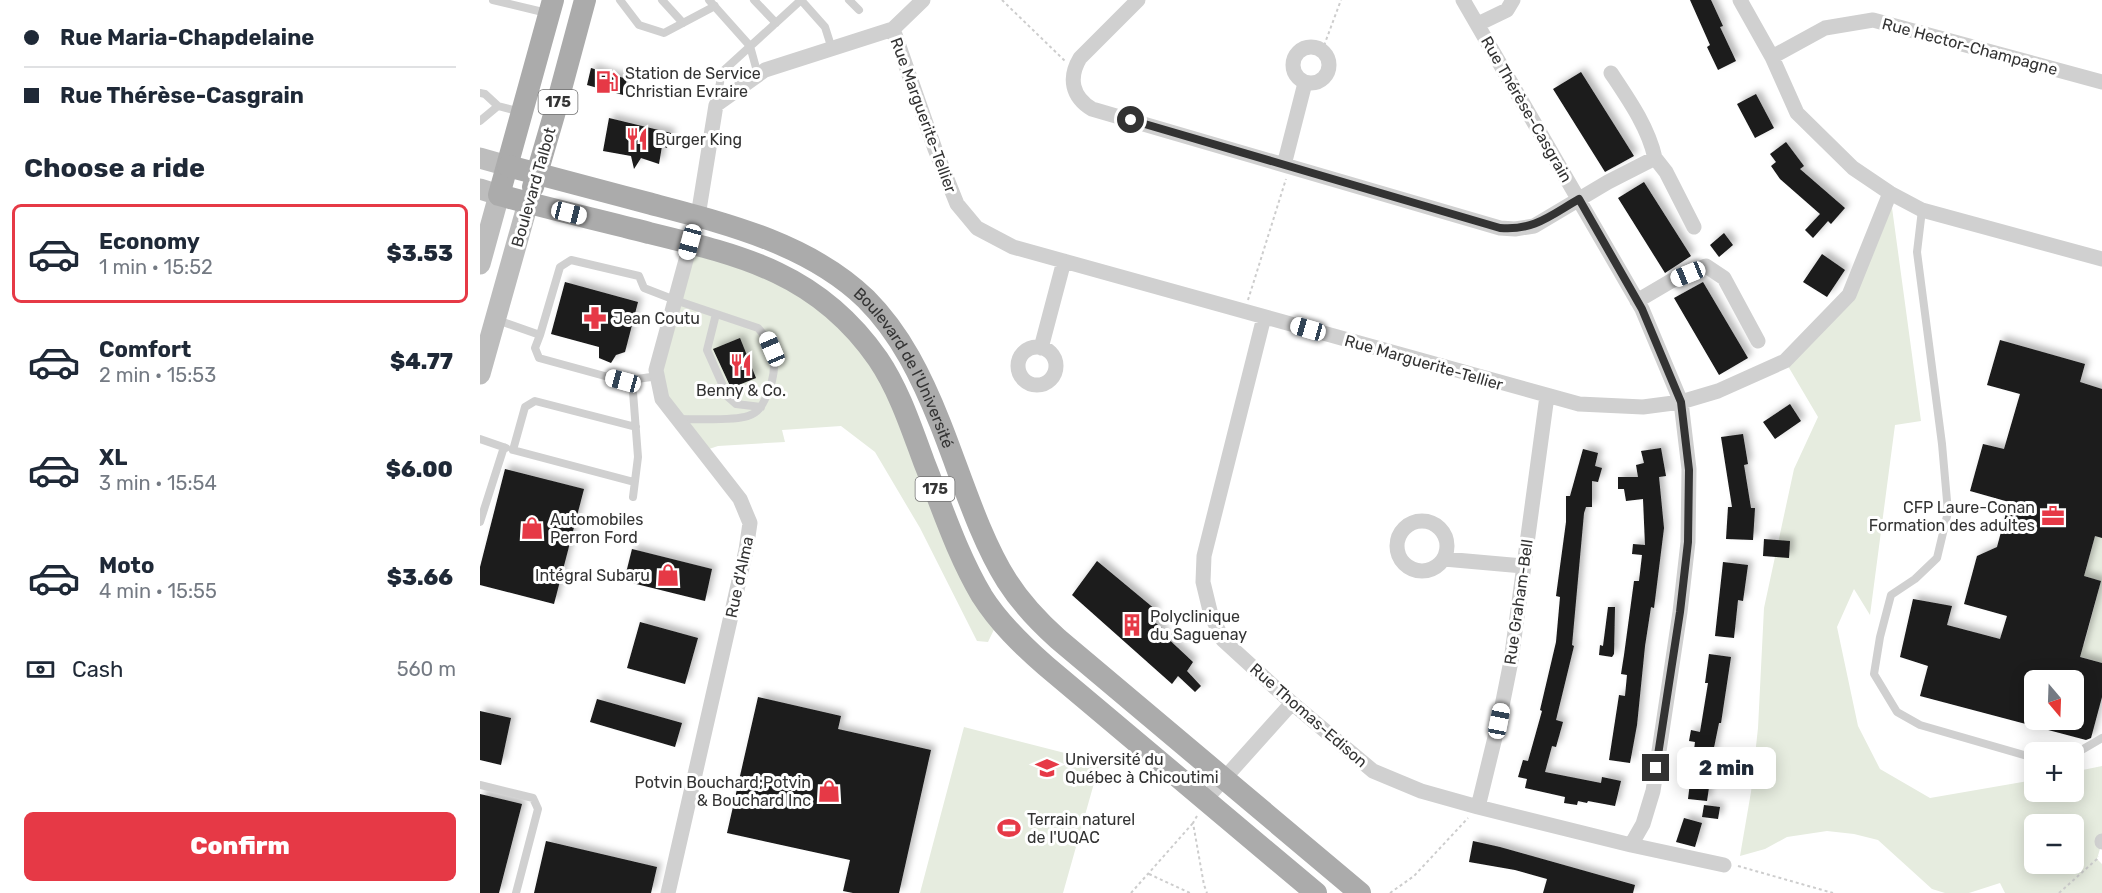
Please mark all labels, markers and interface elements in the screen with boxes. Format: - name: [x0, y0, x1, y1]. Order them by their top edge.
- street label: Rue Hector-Champagne: [1880, 14, 2060, 79]
- text: Rue Maria-Chapdelaine: [60, 24, 314, 51]
- street label: Rue Thérèse-Casgrain: [1477, 33, 1576, 186]
- street label: Rue Marguerite-Tellier: [887, 35, 960, 195]
- place label: Station de Service Christian Evraire: [625, 64, 761, 101]
- fuel station icon: Station de Service Christian Evraire: [594, 69, 620, 95]
- text: Rue Thérèse-Casgrain: [60, 82, 304, 109]
- road number: 175: [538, 90, 578, 114]
- route start: [1117, 106, 1144, 133]
- street label: Boulevard Talbot: [507, 125, 560, 249]
- restaurant icon: Burger King: [624, 126, 650, 152]
- place label: Burger King: [655, 130, 742, 149]
- text: Choose a ride: [24, 152, 205, 184]
- car: [549, 200, 589, 226]
- car: [677, 222, 703, 262]
- icon: car: [27, 227, 81, 281]
- text: Economy: [99, 228, 200, 255]
- text: $3.53: [386, 240, 453, 267]
- text: 1 min · 15:52: [99, 255, 213, 279]
- car: [1668, 259, 1708, 289]
- street label: Boulevard de l'Université: [850, 284, 958, 451]
- pharmacy icon: Jean Coutu: [582, 305, 608, 331]
- place label: Jean Coutu: [613, 309, 700, 328]
- car: [1288, 315, 1328, 343]
- car: [757, 329, 787, 369]
- street label: Rue Marguerite-Tellier: [1342, 331, 1505, 394]
- icon: car: [27, 335, 81, 389]
- text: Comfort: [99, 336, 191, 363]
- text: $4.77: [390, 348, 453, 375]
- restaurant icon: Benny & Co.: [728, 352, 754, 378]
- text: 2 min · 15:53: [99, 363, 216, 387]
- car: [603, 368, 643, 394]
- place label: Benny & Co.: [696, 381, 786, 400]
- icon: car: [27, 443, 81, 497]
- text: XL: [99, 444, 127, 471]
- text: $6.00: [386, 456, 453, 483]
- text: 3 min · 15:54: [99, 471, 217, 495]
- road number: 175: [916, 477, 954, 501]
- place label: CFP Laure-Conan Formation des adultes: [1869, 498, 2035, 535]
- office icon: CFP Laure-Conan Formation des adultes: [2040, 503, 2066, 529]
- place label: Automobiles Perron Ford: [550, 510, 644, 547]
- shop icon: Automobiles Perron Ford: [519, 515, 545, 541]
- street label: Rue d'Alma: [722, 535, 757, 619]
- street label: Rue Graham-Bell: [1500, 538, 1537, 666]
- icon: car: [27, 551, 81, 605]
- text: Moto: [99, 552, 154, 579]
- shop icon: Intégral Subaru: [655, 562, 681, 588]
- text: $3.66: [387, 564, 453, 591]
- place label: Intégral Subaru: [535, 566, 650, 585]
- text: 4 min · 15:55: [99, 579, 217, 603]
- place label: Polyclinique du Saguenay: [1150, 607, 1247, 644]
- building icon: Polyclinique du Saguenay: [1119, 612, 1145, 638]
- icon: cash: [24, 653, 57, 686]
- text: Cash: [72, 656, 123, 683]
- text: 560 m: [397, 657, 456, 681]
- street label: Rue Thomas-Edison: [1246, 659, 1371, 771]
- north arrow: [2024, 670, 2084, 730]
- map controls: [2024, 670, 2084, 874]
- car: [1487, 702, 1511, 740]
- button: +: [2024, 742, 2084, 802]
- callout: 2 min: [1677, 747, 1776, 789]
- place label: Université du Québec à Chicoutimi: [1065, 750, 1219, 787]
- route end: [1642, 754, 1669, 781]
- school or university icon: Université du Québec à Chicoutimi: [1034, 755, 1060, 781]
- text: 2 min: [1699, 756, 1754, 780]
- place label: Potvin Bouchard;Potvin & Bouchard Inc: [634, 773, 811, 810]
- shop icon: Potvin Bouchard;Potvin & Bouchard Inc: [816, 778, 842, 804]
- place label: Terrain naturel de l'UQAC: [1027, 810, 1135, 847]
- button: Confirm: [24, 812, 456, 881]
- button: −: [2024, 814, 2084, 874]
- sports icon: Terrain naturel de l'UQAC: [996, 815, 1022, 841]

